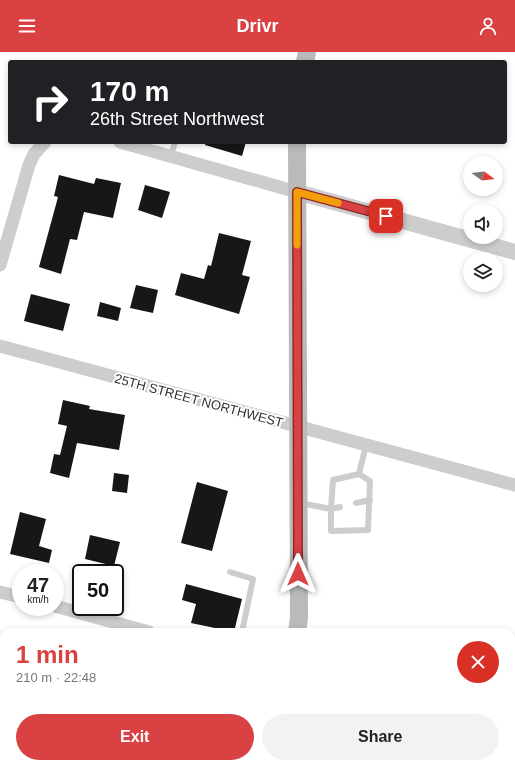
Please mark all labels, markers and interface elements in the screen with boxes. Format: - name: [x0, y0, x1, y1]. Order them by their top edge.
- icon: menu: [16, 15, 38, 37]
- icon: person: [477, 15, 499, 37]
- text: Drivr: [236, 16, 279, 36]
- icon: right: [24, 76, 76, 128]
- text: 170 m: [90, 76, 169, 107]
- text: 26th Street Northwest: [90, 109, 264, 129]
- north arrow: [463, 156, 503, 196]
- map controls: [463, 156, 503, 292]
- pin: [369, 199, 403, 233]
- button: sound: [463, 204, 503, 244]
- icon: arrive: [375, 205, 397, 227]
- button: layers: [463, 252, 503, 292]
- street label: 25TH STREET NORTHWEST: [113, 371, 285, 430]
- position arrow: [277, 553, 319, 595]
- speed limit sign: 50: [72, 564, 124, 616]
- text: 47: [27, 574, 49, 596]
- text: km/h: [27, 594, 49, 605]
- text: 1 min: [16, 641, 79, 668]
- button: close: [457, 641, 499, 683]
- text: 210 m · 22:48: [16, 670, 96, 685]
- button: Exit: [16, 714, 254, 760]
- button: Share: [262, 714, 499, 760]

